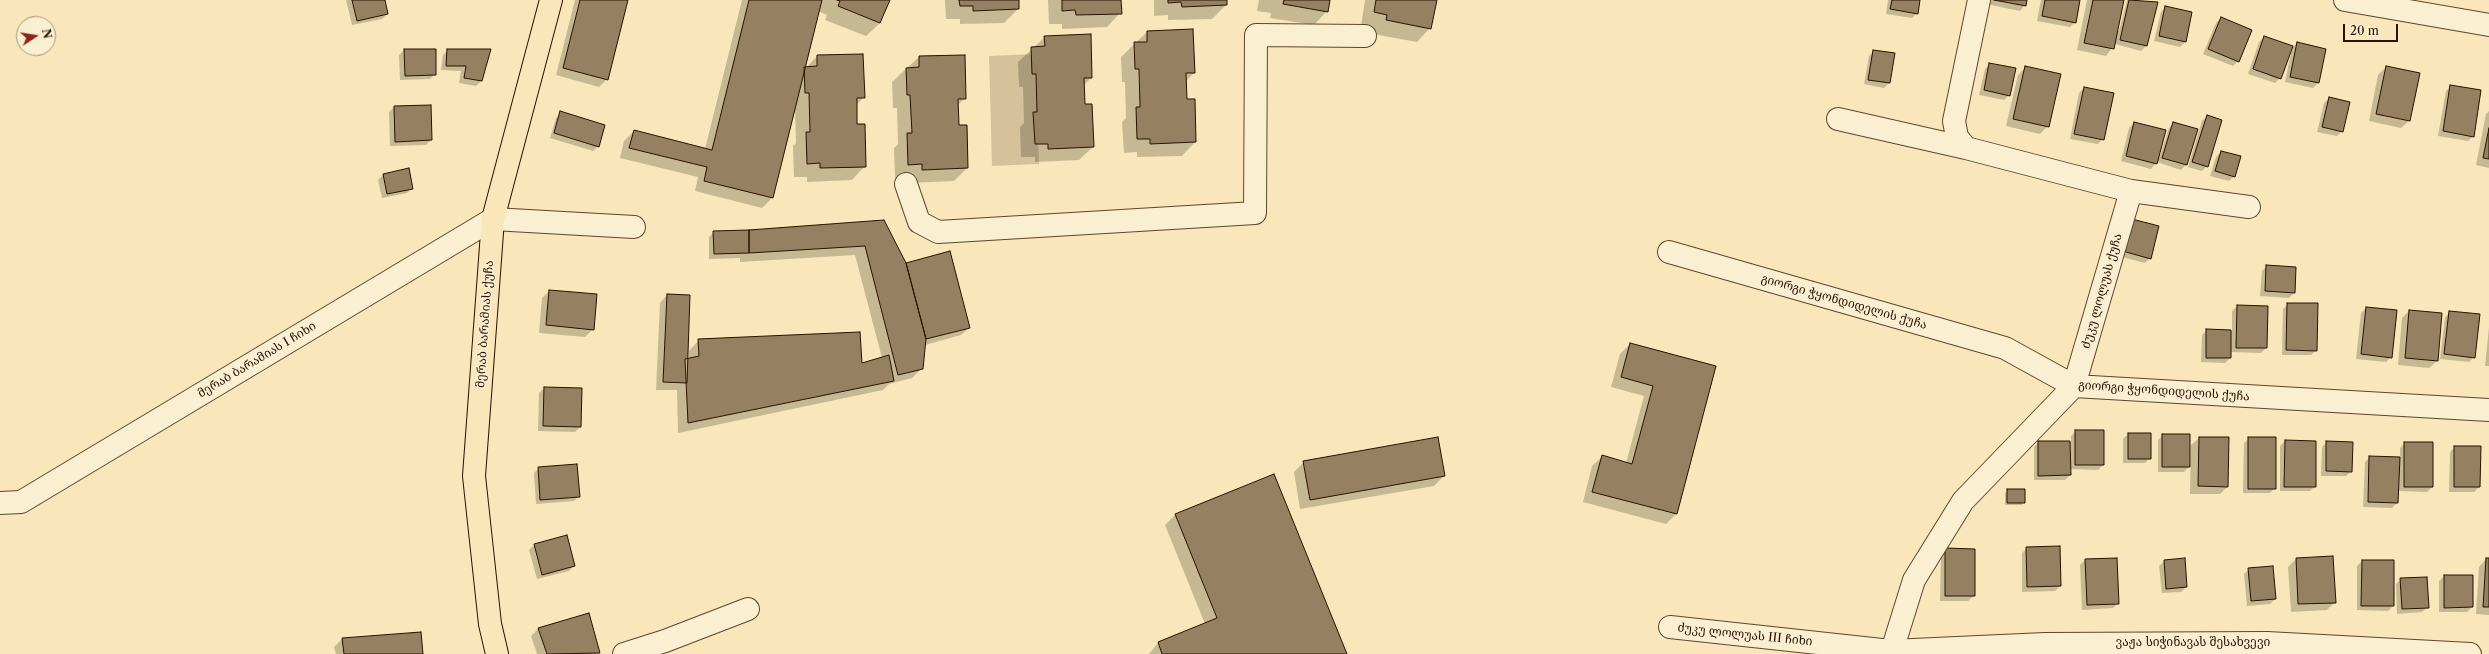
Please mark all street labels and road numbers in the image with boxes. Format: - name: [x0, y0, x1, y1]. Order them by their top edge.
- street label: ძუკუ ლოლუას ქუჩა: [2079, 232, 2125, 350]
- street label: მერაბ ბარამიას ქუჩა: [473, 260, 497, 388]
- street label: გიორგი ჭყონდიდელის ქუჩა: [1759, 271, 1929, 333]
- street label: მერაბ ბარამიას I ჩიხი: [195, 319, 319, 401]
- street label: გიორგი ჭყონდიდელის ქუჩა: [2078, 378, 2250, 404]
- street label: ძუკუ ლოლუას III ჩიხი: [1677, 621, 1813, 649]
- street label: ვაჟა სიჭინავას შესახვევი: [2116, 636, 2270, 650]

